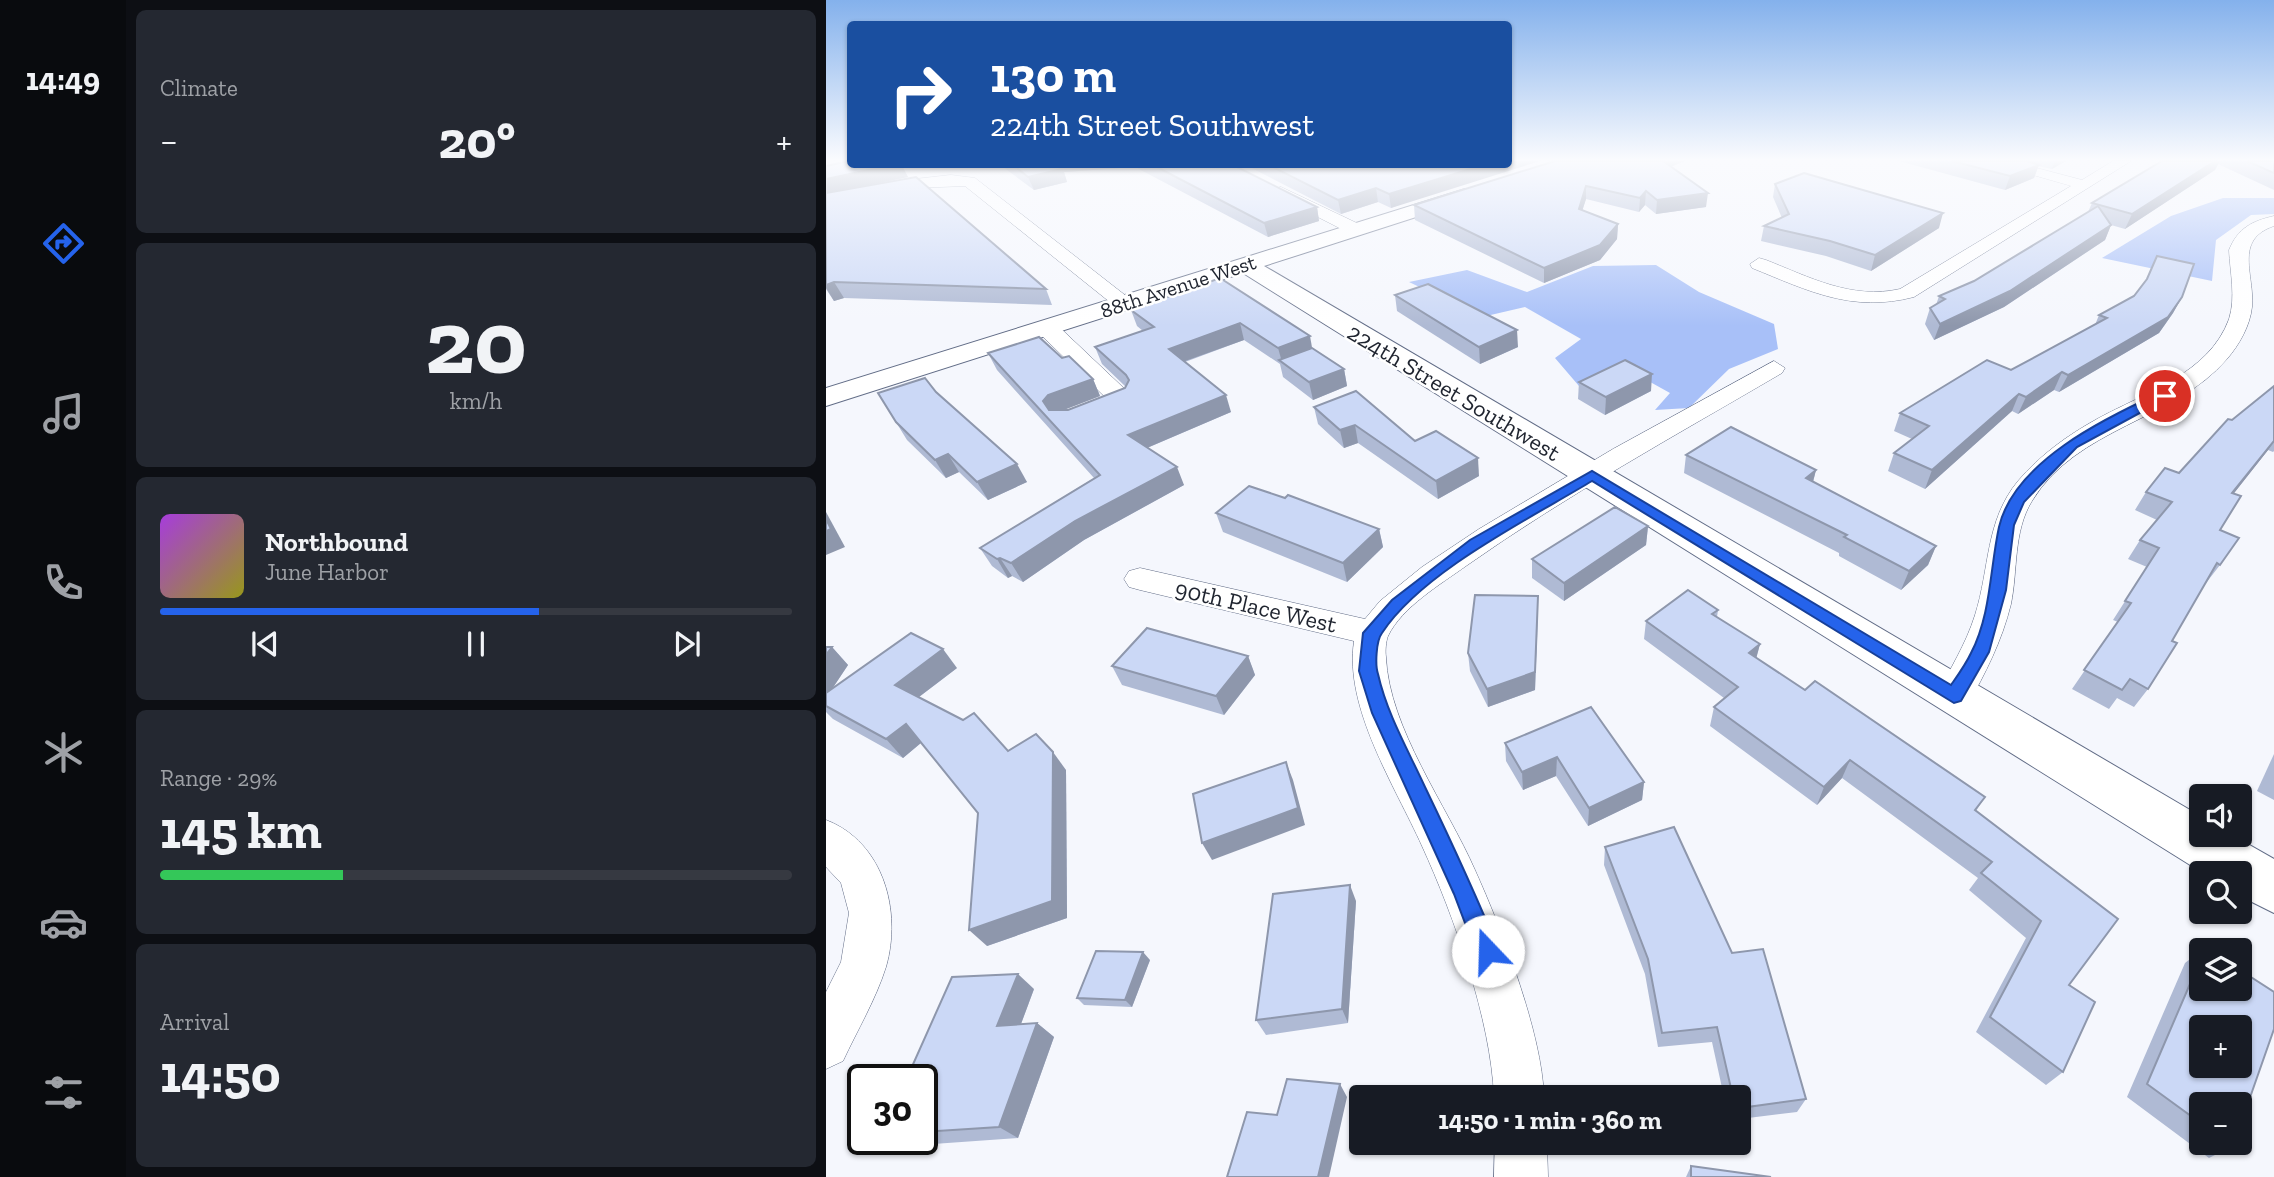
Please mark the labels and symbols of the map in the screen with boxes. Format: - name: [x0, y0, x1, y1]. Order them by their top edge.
- street label: 88th Avenue West: [1097, 249, 1259, 323]
- street label: 224th Street Southwest: [1342, 317, 1566, 467]
- pin: [2135, 366, 2195, 426]
- street label: 90th Place West: [1172, 573, 1340, 639]
- position arrow: [1451, 914, 1525, 988]
- speed limit sign: 30: [847, 1064, 938, 1155]

